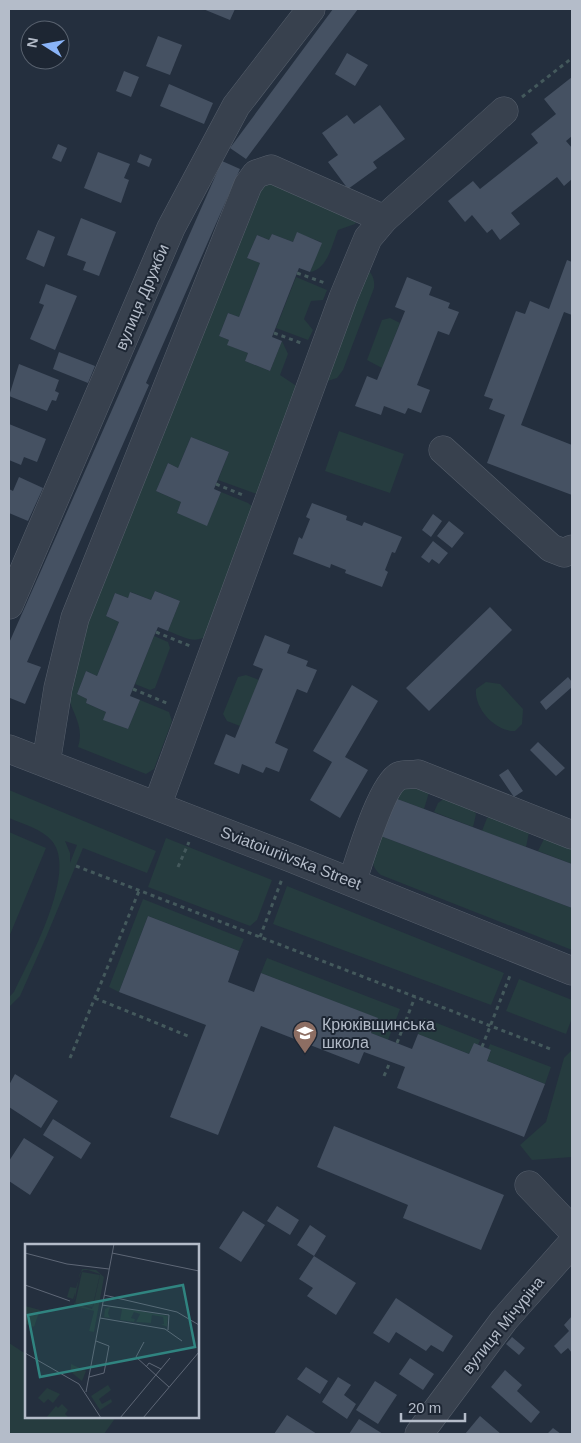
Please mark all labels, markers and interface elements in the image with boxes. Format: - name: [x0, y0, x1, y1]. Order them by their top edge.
- north arrow: [20, 20, 70, 70]
- text: N: [23, 36, 41, 49]
- street label: вулиця Дружби: [112, 242, 172, 352]
- street label: Sviatoiuriivska Street: [218, 823, 364, 893]
- place label: Крюківщинська школа: [322, 1016, 435, 1051]
- school or university icon: Крюківщинська школа: [292, 1020, 318, 1054]
- inset map: [25, 1244, 199, 1418]
- street label: вулиця Мічуріна: [459, 1273, 547, 1377]
- scale bar: [401, 1390, 465, 1422]
- text: 20 m: [408, 1399, 441, 1416]

